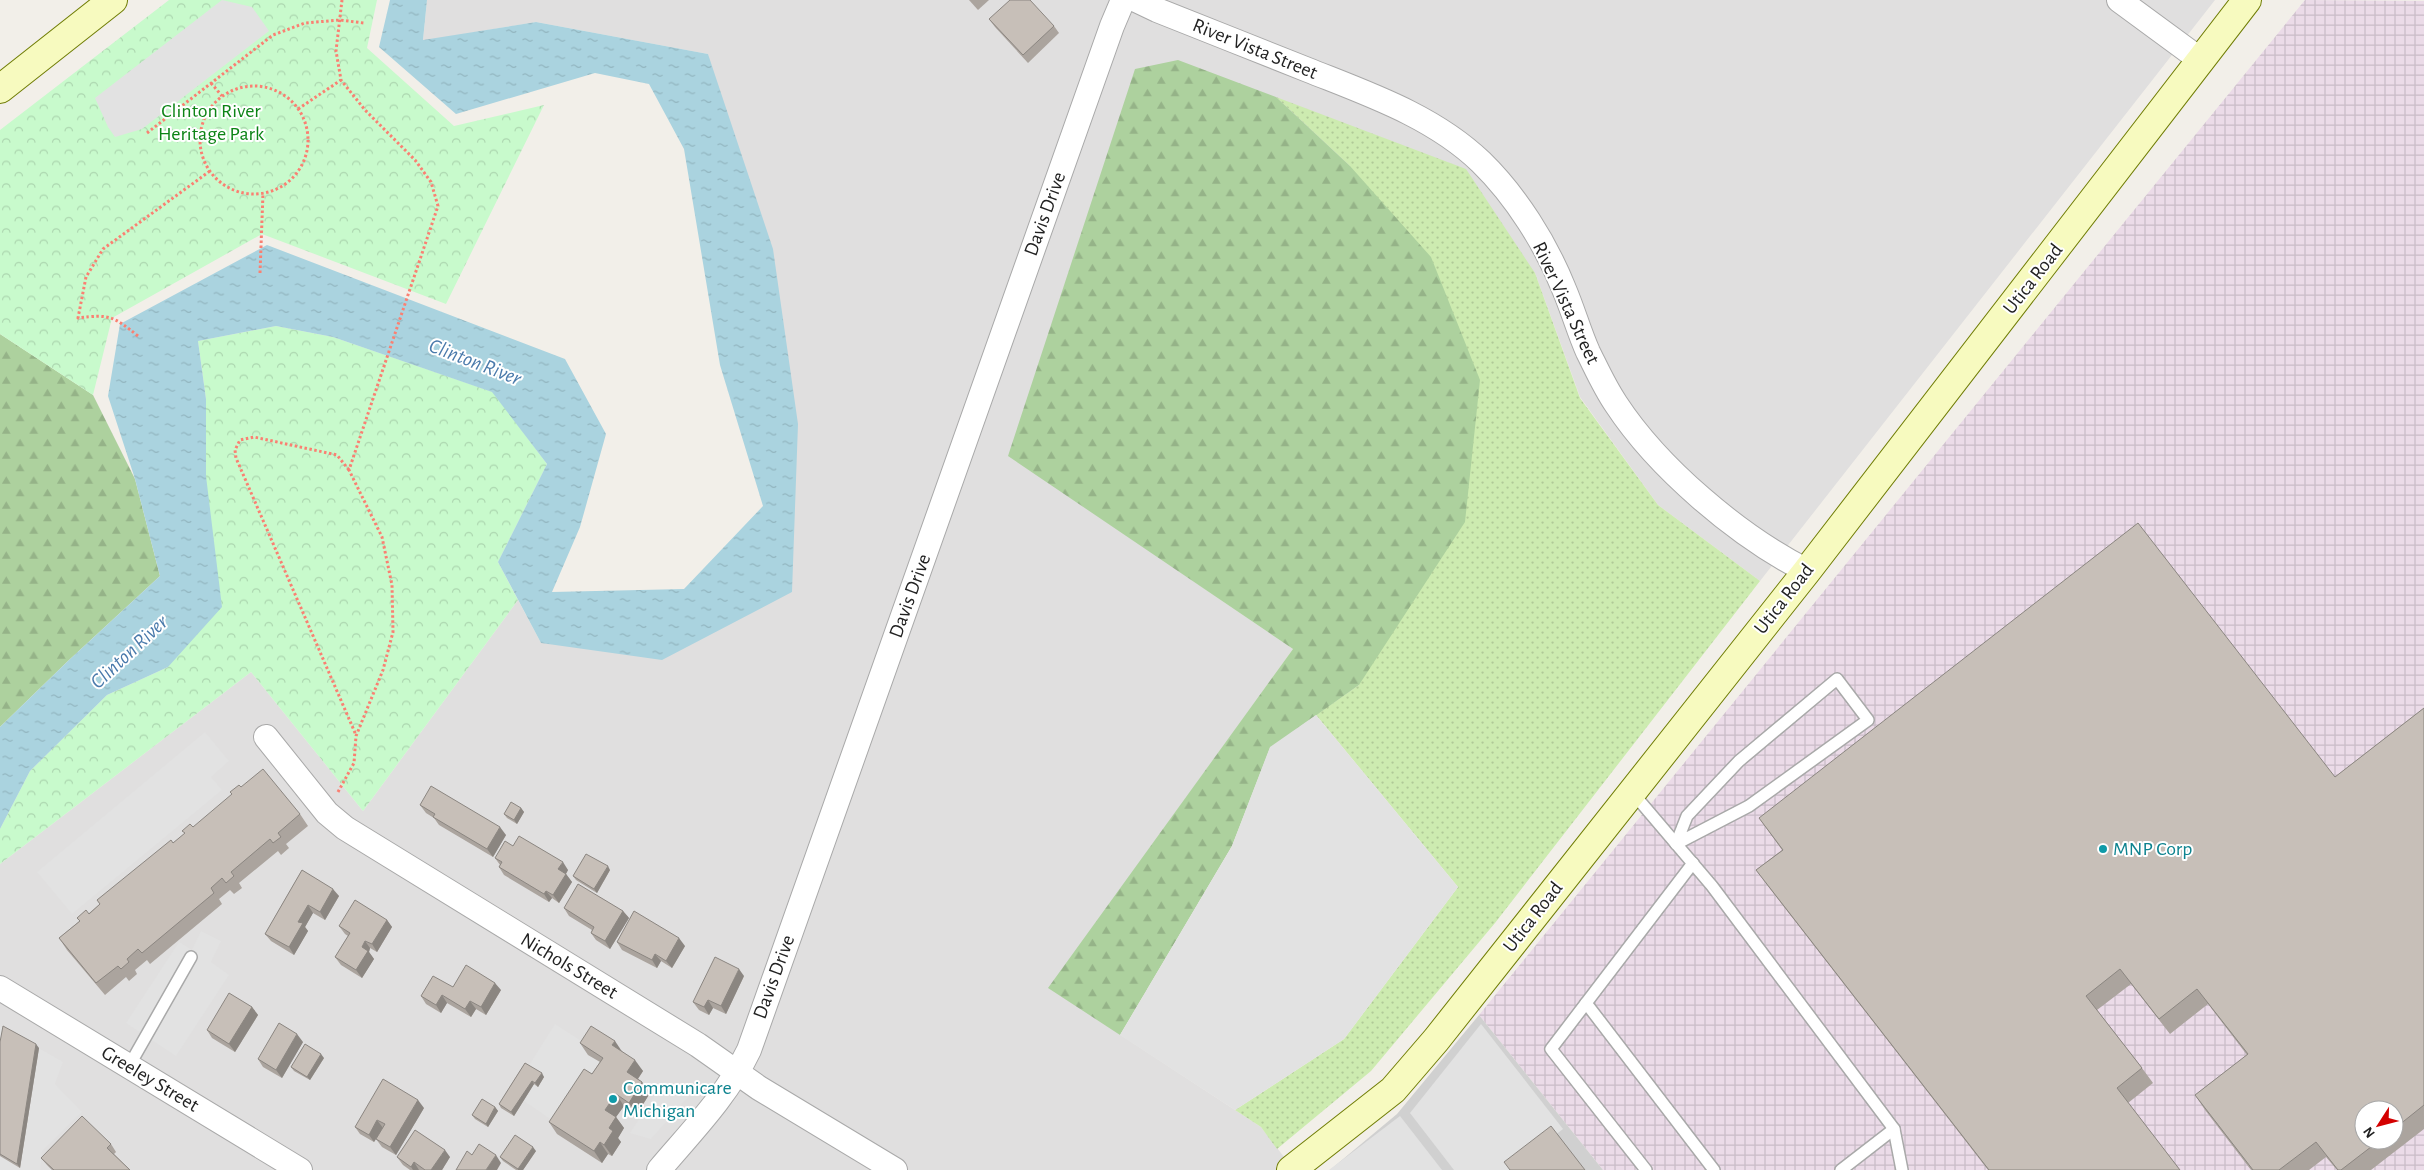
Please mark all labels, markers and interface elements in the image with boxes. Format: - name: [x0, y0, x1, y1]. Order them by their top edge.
- street label: River Vista Street: [1190, 15, 1321, 83]
- park label: Clinton River Heritage Park: [158, 101, 264, 144]
- street label: Davis Drive: [1021, 169, 1069, 259]
- street label: River Vista Street: [1529, 239, 1603, 368]
- street label: Utica Road: [1999, 240, 2067, 318]
- water label: Clinton River: [426, 335, 525, 390]
- street label: Davis Drive: [886, 551, 934, 641]
- street label: Utica Road: [1750, 560, 1818, 638]
- water label: Clinton River: [86, 610, 172, 693]
- place label: MNP Corp: [2113, 839, 2192, 859]
- marker: MNP Corp: [2097, 843, 2109, 855]
- street label: Utica Road: [1499, 878, 1567, 956]
- street label: Nichols Street: [517, 929, 621, 1003]
- street label: Davis Drive: [750, 932, 798, 1022]
- street label: Greeley Street: [98, 1042, 203, 1116]
- place label: Communicare Michigan: [623, 1078, 732, 1121]
- marker: Communicare Michigan: [607, 1093, 619, 1105]
- north arrow: [2354, 1100, 2404, 1150]
- text: N: [2361, 1124, 2378, 1140]

